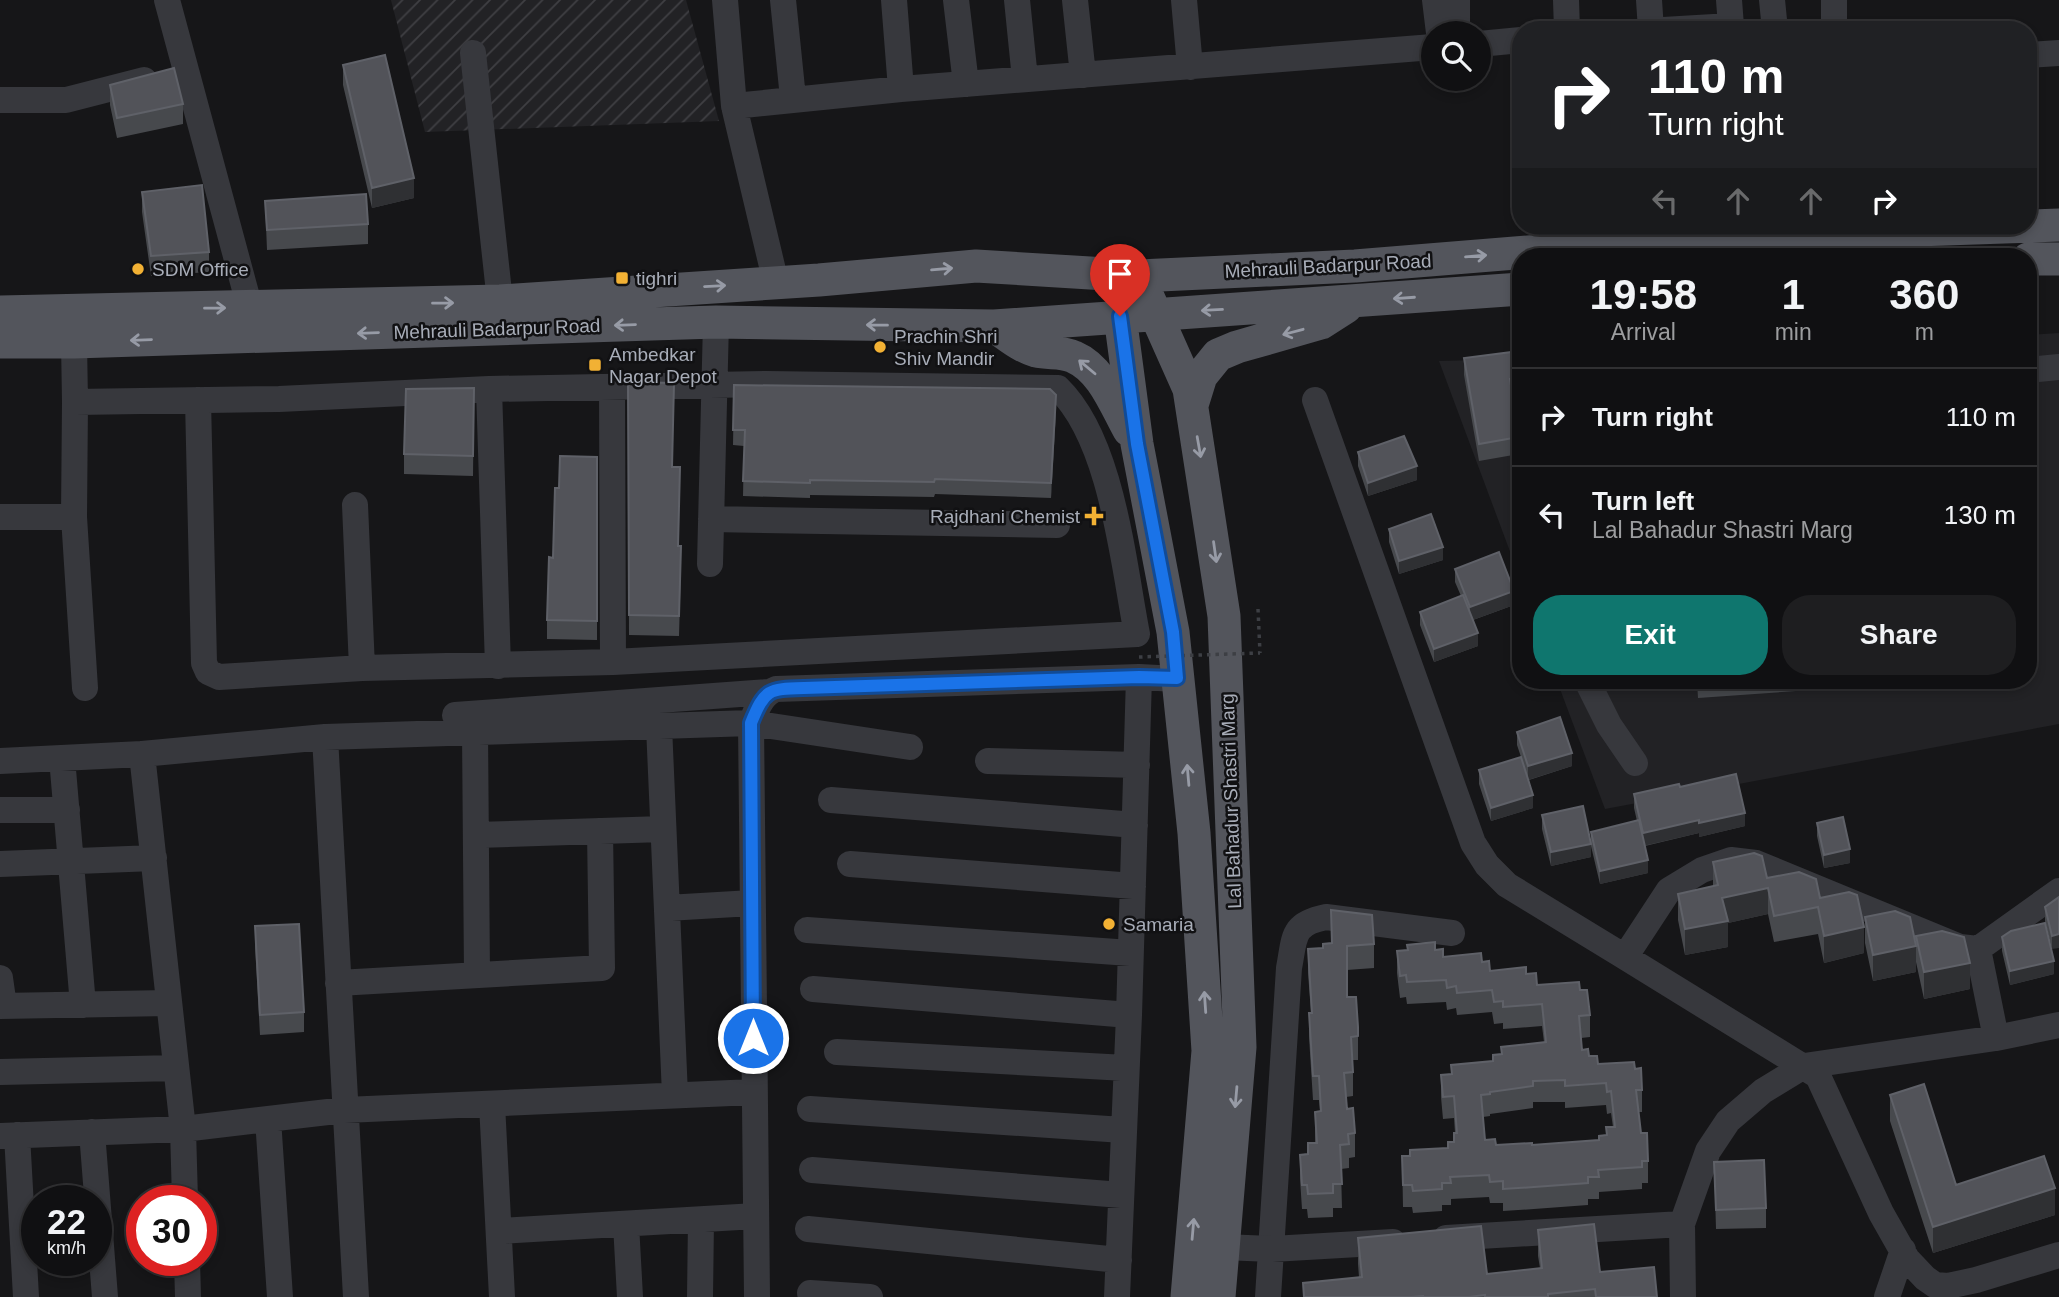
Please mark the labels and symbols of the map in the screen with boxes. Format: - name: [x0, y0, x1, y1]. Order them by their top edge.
- pin: [1090, 244, 1150, 316]
- one-way arrow: [1464, 249, 1487, 262]
- street label: Mehrauli Badarpur Road: [1224, 250, 1432, 282]
- place label: SDM Office: [152, 259, 249, 280]
- marker: SDM Office: [130, 261, 146, 277]
- one-way arrow: [930, 262, 953, 275]
- place label: tighri: [636, 268, 677, 289]
- marker: tighri: [614, 270, 630, 286]
- one-way arrow: [703, 280, 726, 293]
- one-way arrow: [1393, 292, 1416, 305]
- one-way arrow: [431, 296, 454, 310]
- one-way arrow: [203, 301, 226, 315]
- one-way arrow: [1201, 304, 1224, 317]
- street label: Mehrauli Badarpur Road: [393, 315, 601, 343]
- one-way arrow: [614, 318, 637, 332]
- one-way arrow: [866, 318, 889, 331]
- one-way arrow: [357, 326, 380, 340]
- place label: Prachin Shri Shiv Mandir: [894, 326, 998, 369]
- one-way arrow: [1282, 326, 1304, 339]
- one-way arrow: [130, 333, 153, 347]
- marker: Prachin Shri Shiv Mandir: [872, 339, 888, 355]
- place label: Ambedkar Nagar Depot: [609, 344, 717, 387]
- marker: Ambedkar Nagar Depot: [587, 357, 603, 373]
- one-way arrow: [1078, 359, 1096, 375]
- one-way arrow: [1193, 436, 1206, 458]
- place label: Rajdhani Chemist: [930, 506, 1081, 527]
- marker: Rajdhani Chemist: [1086, 508, 1102, 524]
- one-way arrow: [1209, 540, 1222, 563]
- street label: Lal Bahadur Shastri Marg: [1217, 693, 1245, 909]
- one-way arrow: [1182, 764, 1195, 787]
- place label: Samaria: [1123, 914, 1194, 935]
- marker: Samaria: [1101, 916, 1117, 932]
- one-way arrow: [1198, 991, 1211, 1014]
- position arrow: [716, 1001, 790, 1075]
- one-way arrow: [1229, 1085, 1242, 1108]
- speed limit sign: 30: [126, 1185, 217, 1276]
- one-way arrow: [1187, 1218, 1200, 1241]

